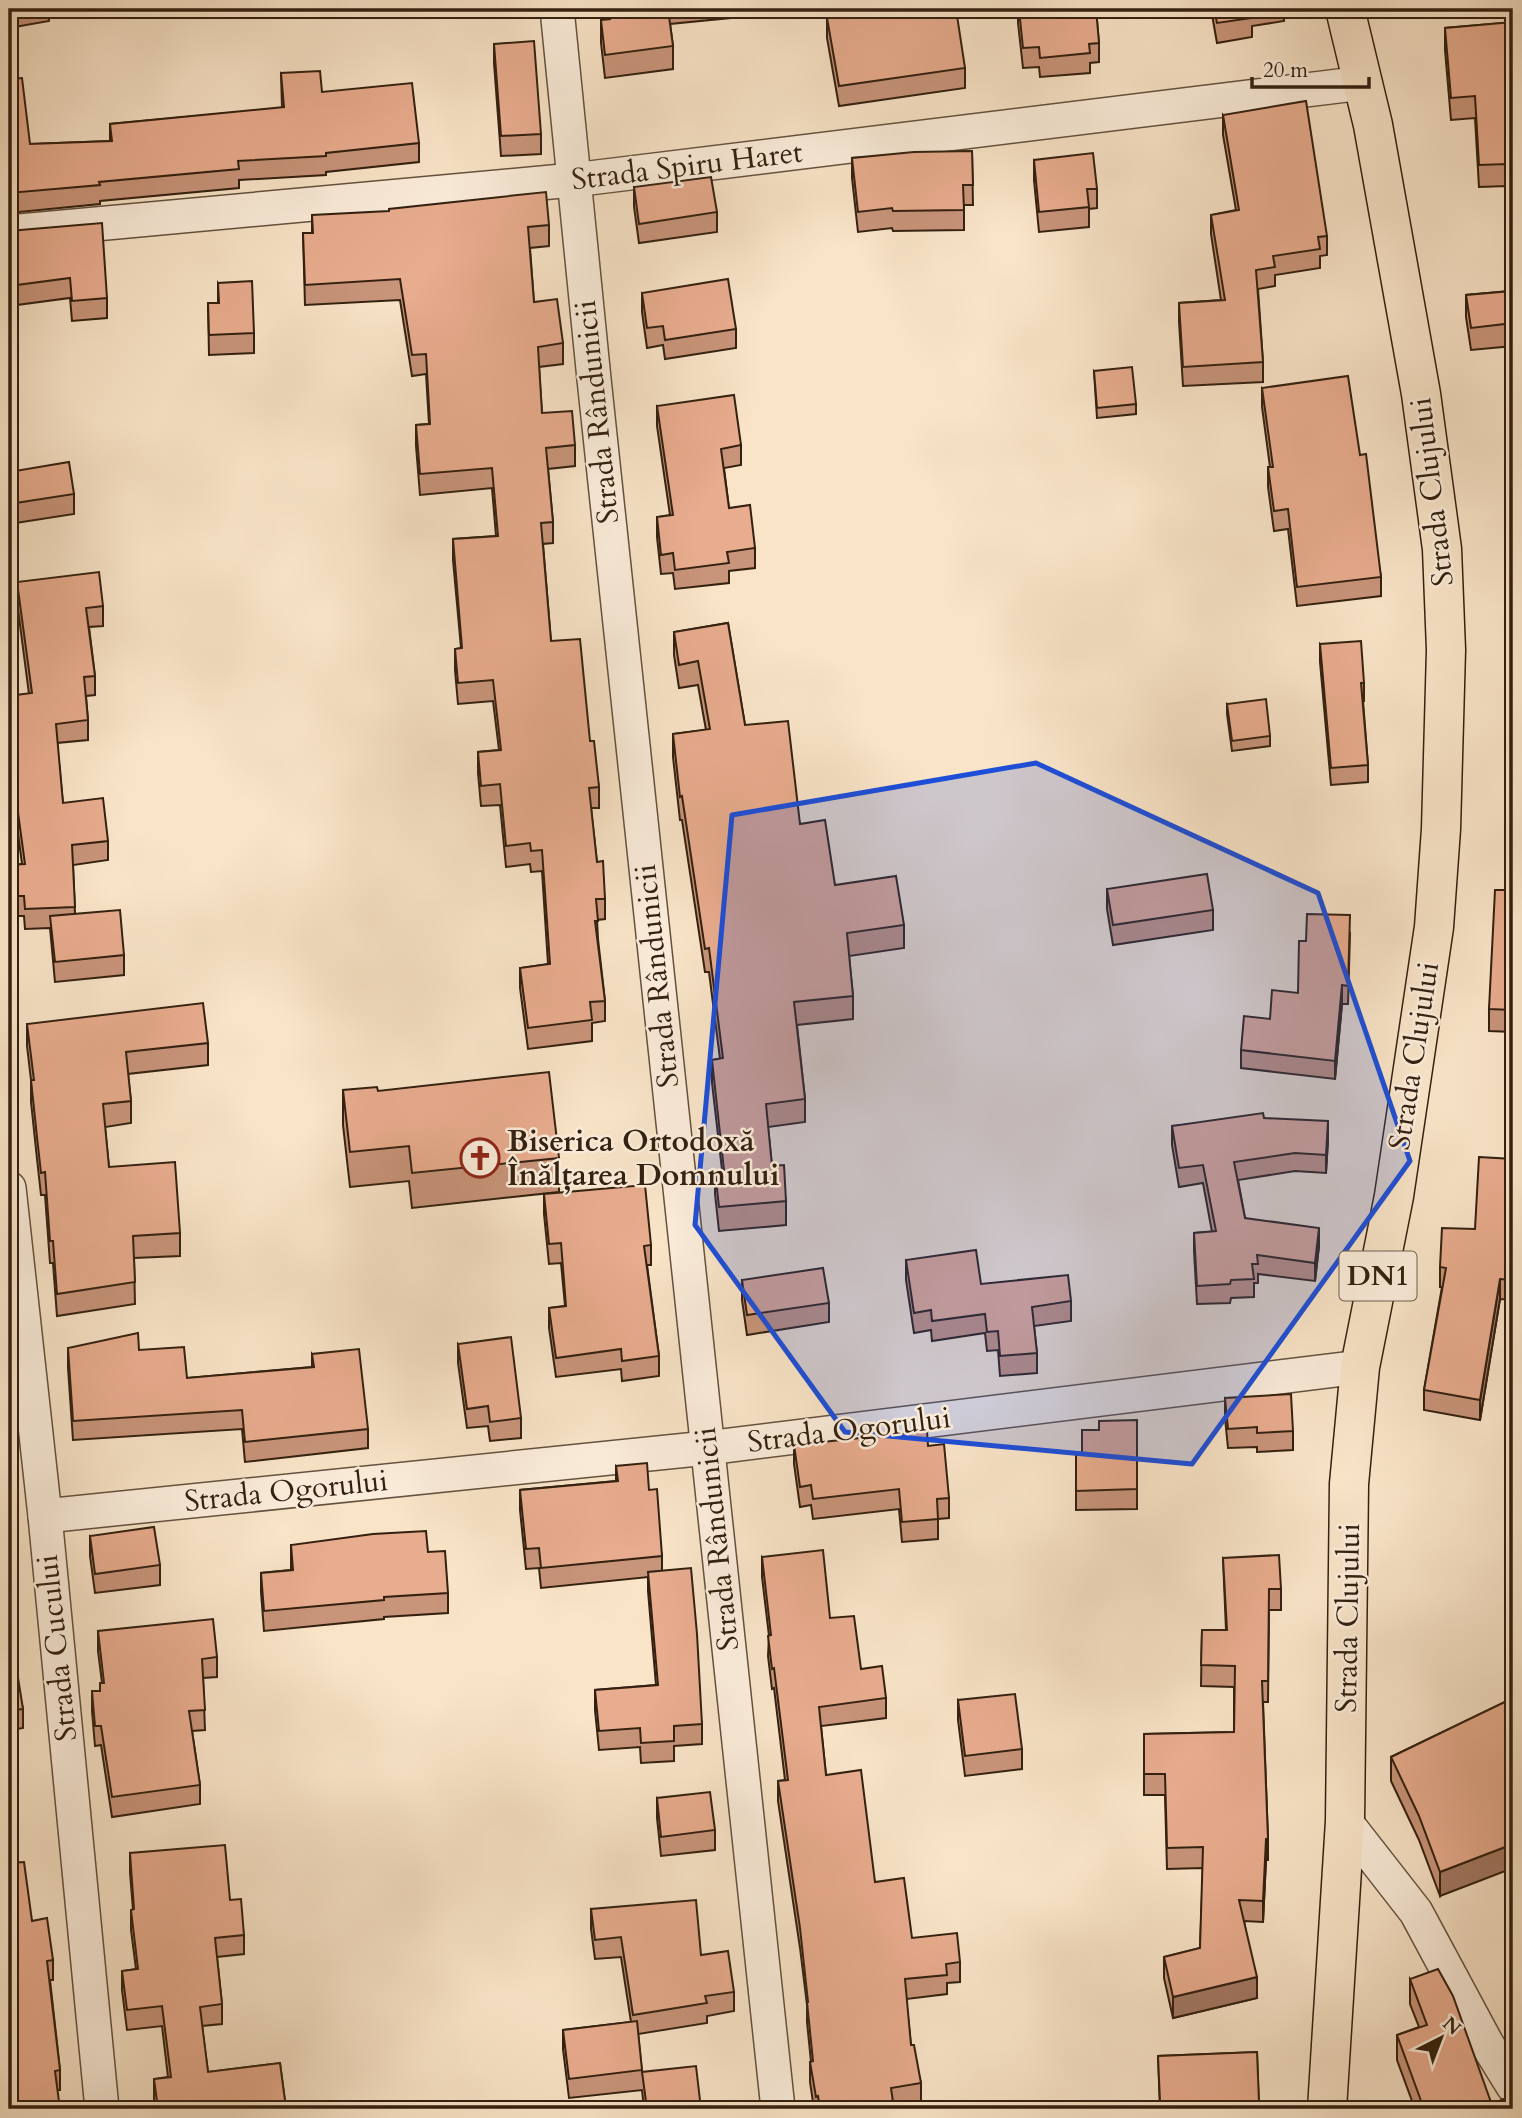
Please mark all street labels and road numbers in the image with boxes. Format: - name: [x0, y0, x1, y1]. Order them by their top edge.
- street label: Strada Spiru Haret: [569, 131, 805, 201]
- street label: Strada Rândunicii: [565, 298, 629, 526]
- street label: Strada Clujului: [1400, 395, 1464, 589]
- street label: Strada Rândunicii: [625, 862, 689, 1090]
- street label: Strada Clujului: [1379, 959, 1449, 1153]
- road number: DN1: [1340, 1252, 1416, 1300]
- street label: Strada Ogorului: [745, 1397, 953, 1463]
- street label: Strada Rândunicii: [685, 1425, 749, 1653]
- street label: Strada Ogorului: [182, 1460, 390, 1522]
- street label: Strada Clujului: [1326, 1523, 1370, 1713]
- street label: Strada Cucului: [27, 1553, 87, 1743]

